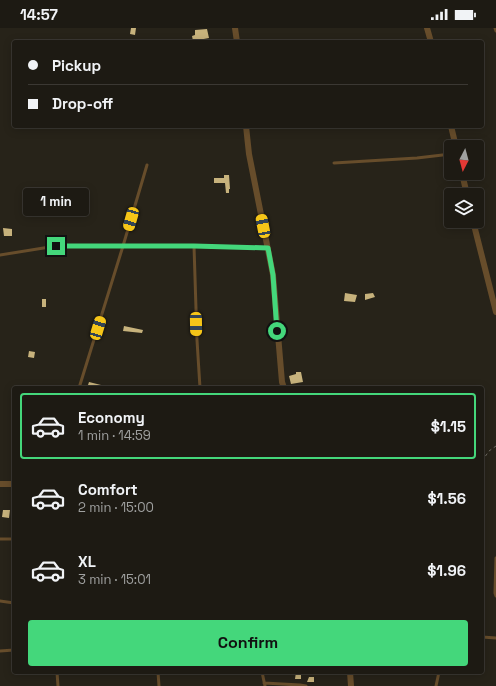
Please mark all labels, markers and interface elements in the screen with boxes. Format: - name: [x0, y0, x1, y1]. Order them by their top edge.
- text: 14:57: [20, 5, 58, 24]
- text: Pickup: [52, 56, 101, 75]
- text: Drop-off: [52, 94, 113, 113]
- north arrow: [444, 140, 484, 180]
- map controls: [444, 140, 484, 228]
- callout: 1 min: [23, 188, 89, 216]
- button: layers: [444, 188, 484, 228]
- text: 1 min: [40, 193, 72, 210]
- car: [122, 206, 140, 232]
- car: [255, 213, 271, 239]
- route end: [47, 237, 65, 255]
- car: [190, 312, 202, 336]
- car: [89, 315, 107, 341]
- route start: [268, 322, 286, 340]
- icon: car: [30, 408, 66, 444]
- text: Economy: [78, 408, 145, 427]
- text: $1.15: [431, 417, 466, 436]
- text: 1 min · 14:59: [78, 427, 151, 444]
- icon: car: [30, 480, 66, 516]
- text: Comfort: [78, 480, 138, 499]
- text: $1.56: [427, 489, 466, 508]
- text: 2 min · 15:00: [78, 499, 154, 516]
- icon: car: [30, 552, 66, 588]
- text: XL: [78, 552, 96, 571]
- text: $1.96: [427, 561, 466, 580]
- text: 3 min · 15:01: [78, 571, 151, 588]
- button: Confirm: [28, 620, 468, 666]

